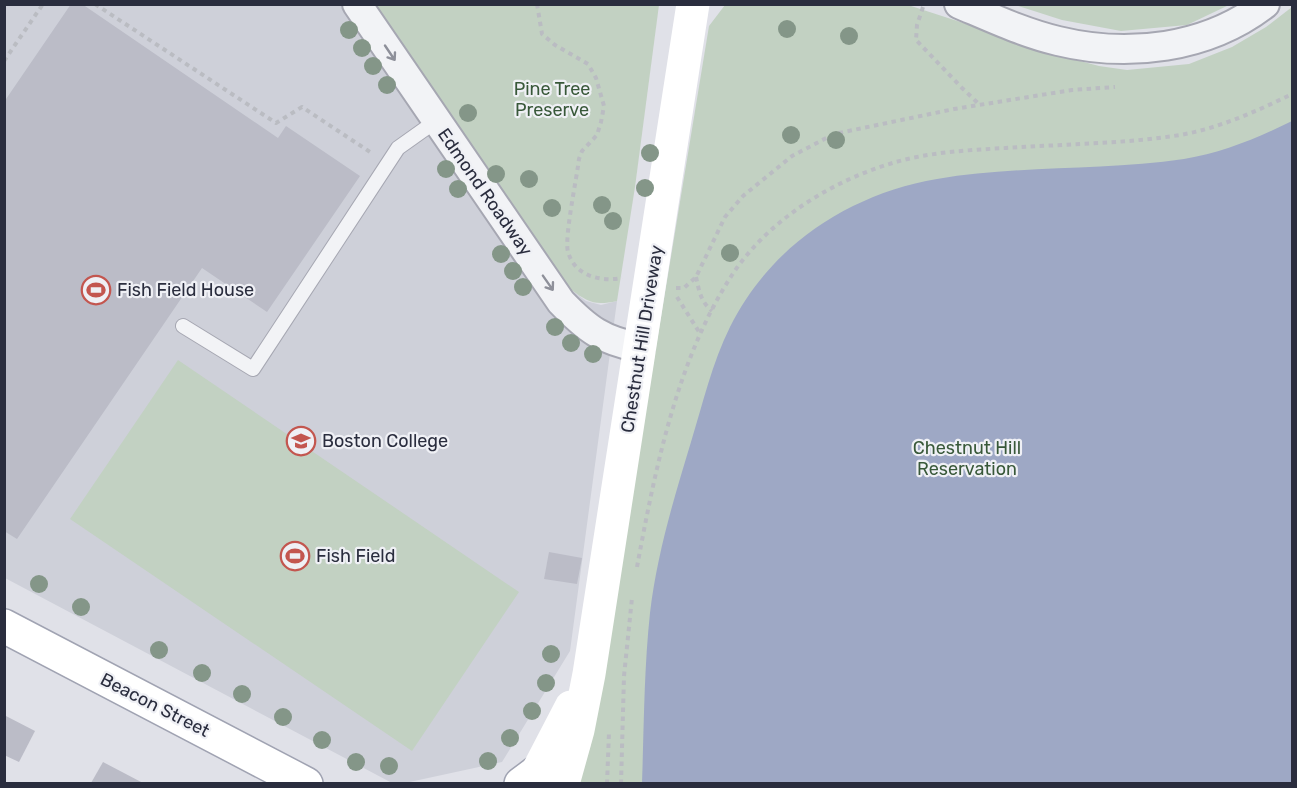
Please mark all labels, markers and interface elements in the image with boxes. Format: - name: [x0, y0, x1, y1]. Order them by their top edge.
- one-way arrow: [384, 44, 396, 61]
- park label: Pine Tree Preserve: [514, 78, 590, 121]
- street label: Edmond Roadway: [433, 124, 537, 260]
- street label: Chestnut Hill Driveway: [616, 244, 668, 434]
- sports icon: Fish Field House: [80, 274, 112, 306]
- one-way arrow: [542, 274, 554, 291]
- place label: Fish Field House: [117, 279, 254, 301]
- school or university icon: Boston College: [285, 425, 317, 457]
- place label: Boston College: [322, 430, 448, 452]
- park label: Chestnut Hill Reservation: [913, 437, 1021, 480]
- sports icon: Fish Field: [279, 540, 311, 572]
- place label: Fish Field: [316, 545, 395, 567]
- street label: Beacon Street: [97, 668, 213, 742]

